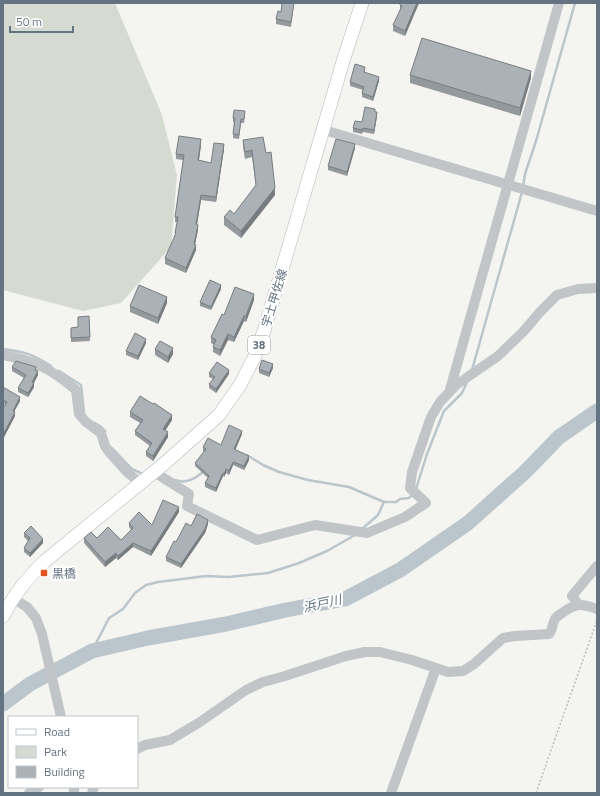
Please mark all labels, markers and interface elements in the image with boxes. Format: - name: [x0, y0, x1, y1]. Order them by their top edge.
- scale bar: [10, 8, 73, 34]
- text: 50 m: [16, 12, 42, 31]
- street label: 宇土甲佐線: [256, 267, 292, 329]
- road number: 38: [248, 336, 270, 354]
- place label: 黒橋: [52, 564, 76, 583]
- marker: 黒橋: [39, 568, 49, 578]
- water label: 浜戸川: [301, 588, 345, 617]
- legend: [8, 716, 138, 788]
- text: Road: [44, 722, 70, 741]
- text: Park: [44, 742, 67, 761]
- text: Building: [44, 762, 85, 781]

